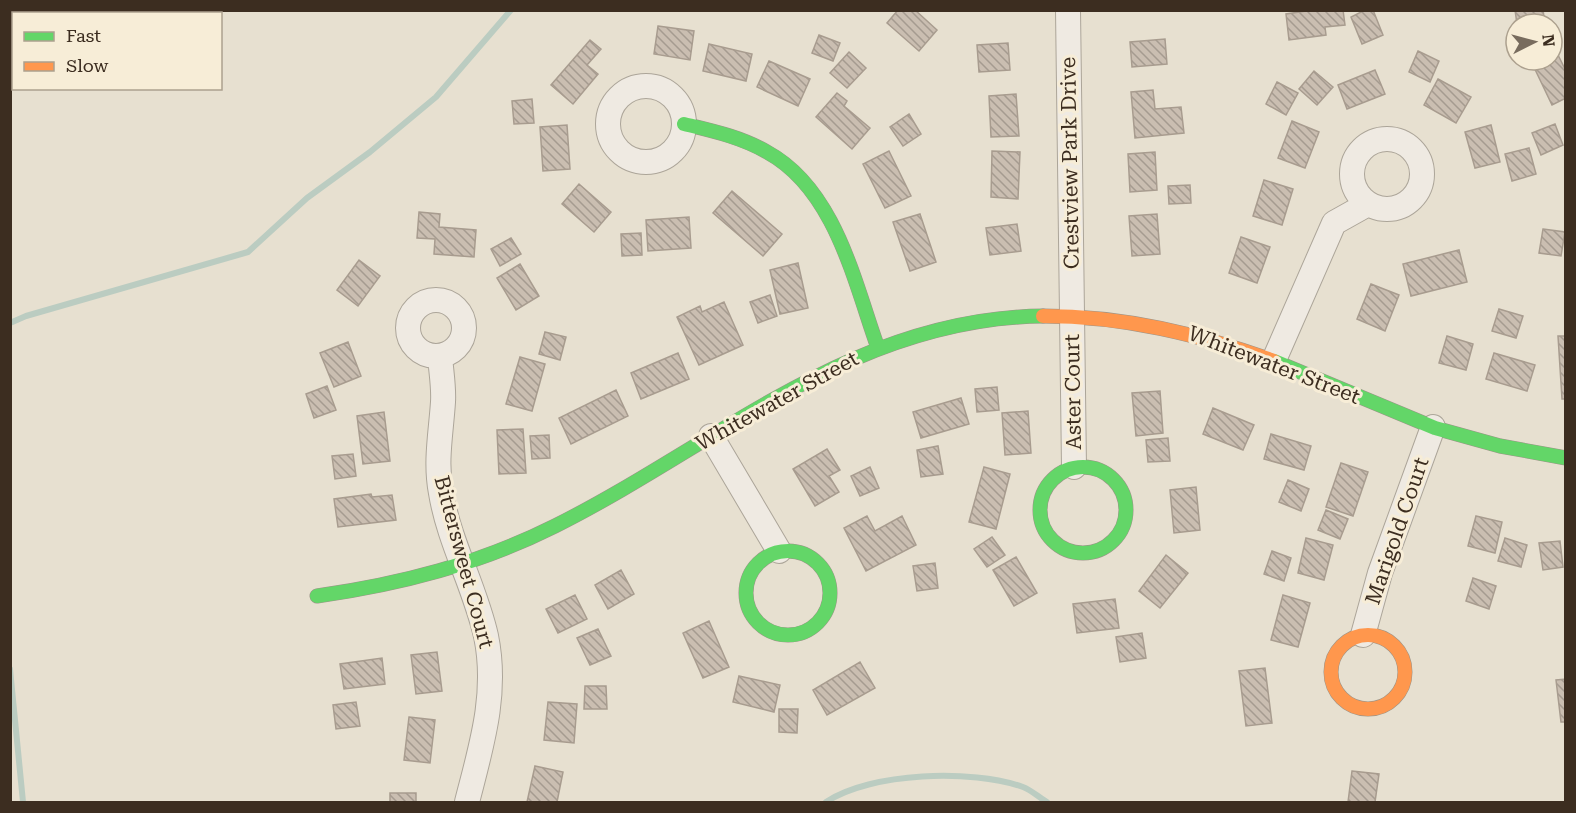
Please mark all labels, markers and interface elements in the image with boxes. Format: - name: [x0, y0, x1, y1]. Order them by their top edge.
- legend: [12, 12, 222, 90]
- north arrow: [1504, 12, 1564, 72]
- text: Fast: [66, 25, 101, 46]
- text: N: [1538, 33, 1559, 48]
- text: Slow: [66, 55, 108, 76]
- street label: Crestview Park Drive: [1056, 57, 1084, 269]
- street label: Whitewater Street: [1185, 321, 1364, 409]
- street label: Aster Court: [1060, 334, 1086, 450]
- street label: Whitewater Street: [691, 346, 863, 456]
- street label: Marigold Court: [1361, 454, 1433, 608]
- street label: Bittersweet Court: [429, 473, 499, 651]

